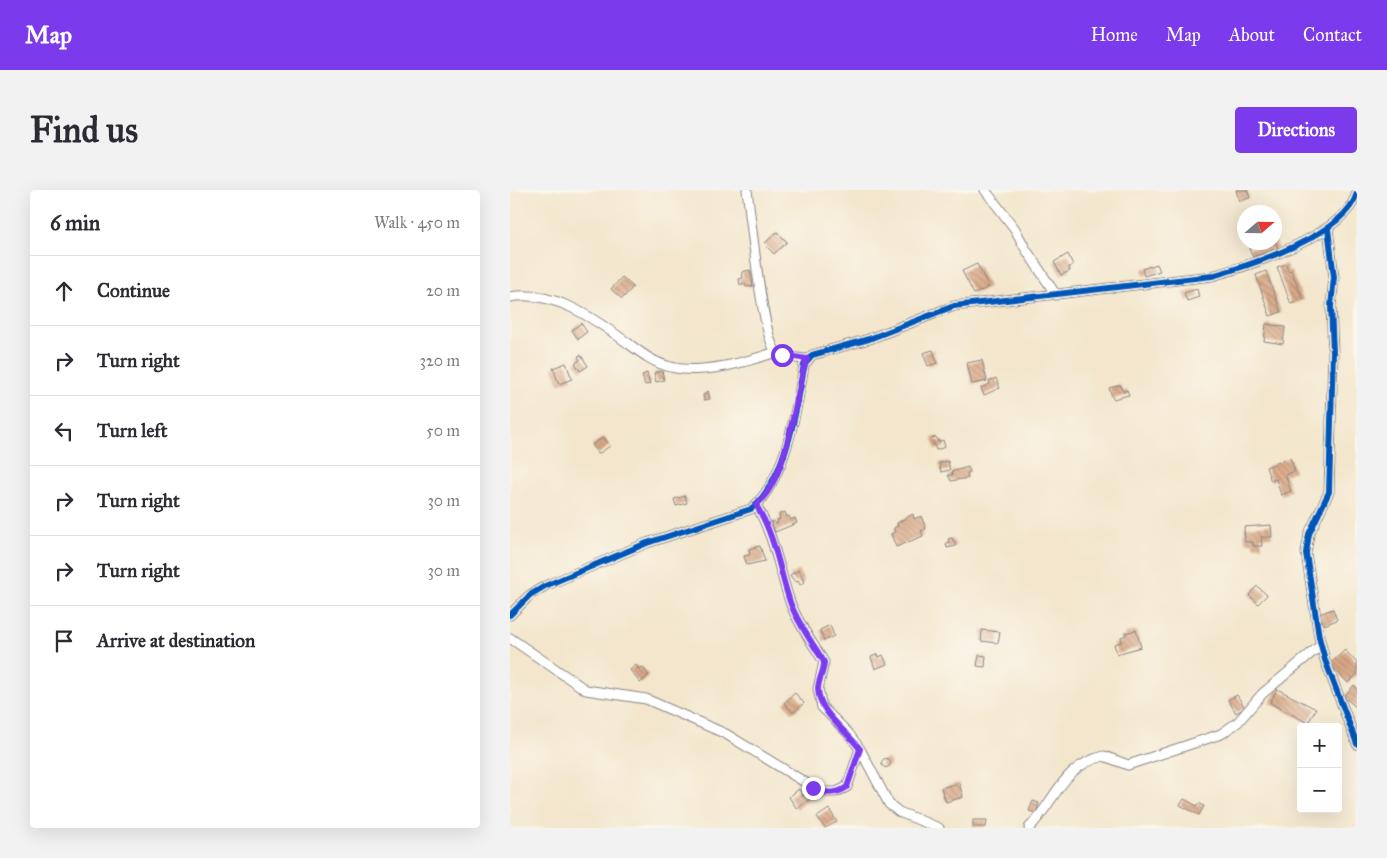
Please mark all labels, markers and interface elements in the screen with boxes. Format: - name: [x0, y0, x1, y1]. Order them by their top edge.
- text: Map: [25, 20, 72, 50]
- text: Home: [1091, 24, 1138, 46]
- text: Map: [1166, 24, 1201, 46]
- text: About: [1229, 24, 1275, 46]
- text: Contact: [1303, 24, 1362, 46]
- button: Directions: [1235, 107, 1357, 153]
- text: Find us: [30, 109, 138, 152]
- north arrow: [1237, 205, 1282, 250]
- text: 6 min: [50, 210, 100, 236]
- text: Walk · 450 m: [374, 213, 460, 232]
- icon: ahead: [50, 277, 78, 305]
- text: Continue: [97, 279, 170, 302]
- text: 20 m: [426, 281, 460, 300]
- route start: [771, 344, 794, 367]
- icon: right: [50, 347, 78, 375]
- text: Turn right: [97, 349, 180, 372]
- text: 320 m: [420, 351, 460, 370]
- icon: left: [50, 417, 78, 445]
- text: Turn left: [97, 419, 167, 442]
- text: 50 m: [426, 421, 460, 440]
- icon: right: [50, 487, 78, 515]
- text: Turn right: [97, 489, 180, 512]
- text: 30 m: [427, 491, 460, 510]
- icon: right: [50, 557, 78, 585]
- text: Turn right: [97, 559, 180, 582]
- text: 30 m: [427, 561, 460, 580]
- icon: arrive: [50, 627, 78, 655]
- text: Arrive at destination: [97, 629, 255, 652]
- map controls: [1297, 723, 1342, 813]
- button: +: [1297, 723, 1342, 768]
- button: −: [1297, 768, 1342, 813]
- route end: [802, 777, 825, 800]

